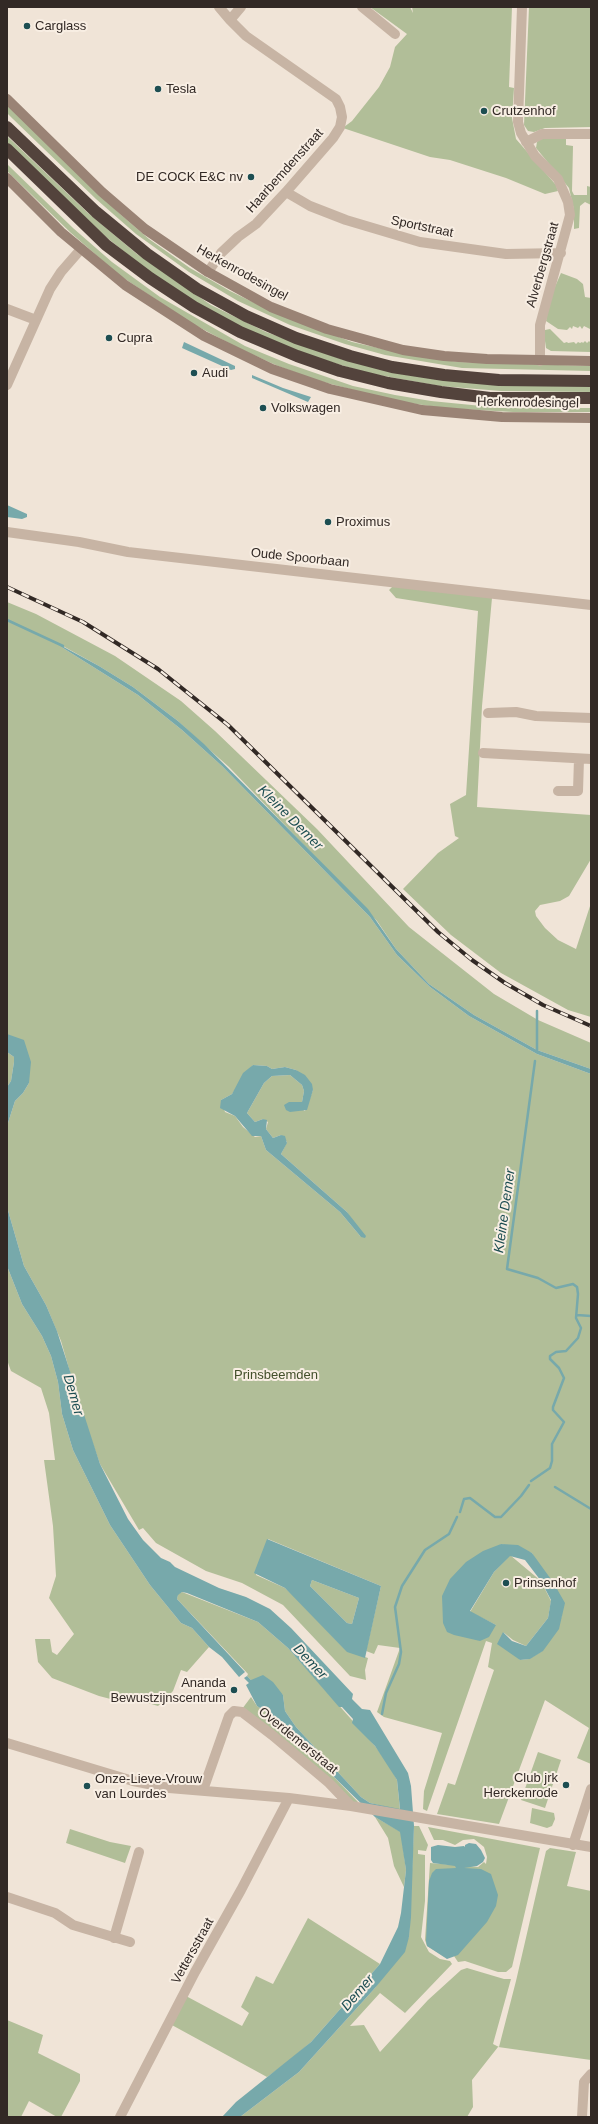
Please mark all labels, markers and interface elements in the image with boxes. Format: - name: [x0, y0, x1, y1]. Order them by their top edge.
- place label: Carglass: [35, 18, 86, 34]
- marker: Carglass: [22, 21, 32, 31]
- place label: Tesla: [166, 81, 196, 97]
- marker: Tesla: [153, 84, 163, 94]
- place label: Crutzenhof: [492, 103, 556, 119]
- marker: Crutzenhof: [479, 106, 489, 116]
- street label: Haarbemdenstraat: [243, 126, 327, 216]
- place label: DE COCK E&C nv: [136, 169, 243, 185]
- marker: DE COCK E&C nv: [246, 172, 256, 182]
- street label: Sportstraat: [389, 213, 455, 241]
- street label: Alverbergstraat: [523, 220, 563, 310]
- street label: Herkenrodesingel: [194, 241, 290, 305]
- place label: Cupra: [117, 330, 152, 346]
- marker: Cupra: [104, 333, 114, 343]
- place label: Audi: [202, 365, 228, 381]
- marker: Audi: [189, 368, 199, 378]
- street label: Herkenrodesingel: [477, 394, 579, 412]
- place label: Volkswagen: [271, 400, 340, 416]
- marker: Volkswagen: [258, 403, 268, 413]
- place label: Proximus: [336, 514, 390, 530]
- marker: Proximus: [323, 517, 333, 527]
- street label: Oude Spoorbaan: [250, 545, 350, 571]
- water label: Kleine Demer: [254, 782, 326, 854]
- water label: Kleine Demer: [491, 1168, 519, 1254]
- park label: Prinsbeemden: [234, 1367, 318, 1383]
- water label: Demer: [59, 1372, 87, 1418]
- place label: Prinsenhof: [514, 1575, 576, 1591]
- marker: Prinsenhof: [501, 1578, 511, 1588]
- water label: Demer: [290, 1641, 330, 1683]
- place label: Ananda Bewustzijnscentrum: [110, 1675, 226, 1706]
- marker: Ananda Bewustzijnscentrum: [229, 1685, 239, 1695]
- street label: Overdemerstraat: [255, 1704, 341, 1778]
- place label: Club jrk Herckenrode: [484, 1770, 558, 1801]
- place label: Onze-Lieve-Vrouw van Lourdes: [95, 1771, 202, 1802]
- marker: Club jrk Herckenrode: [561, 1780, 571, 1790]
- marker: Onze-Lieve-Vrouw van Lourdes: [82, 1781, 92, 1791]
- street label: Vettersstraat: [168, 1915, 218, 1987]
- water label: Demer: [338, 1972, 378, 2014]

